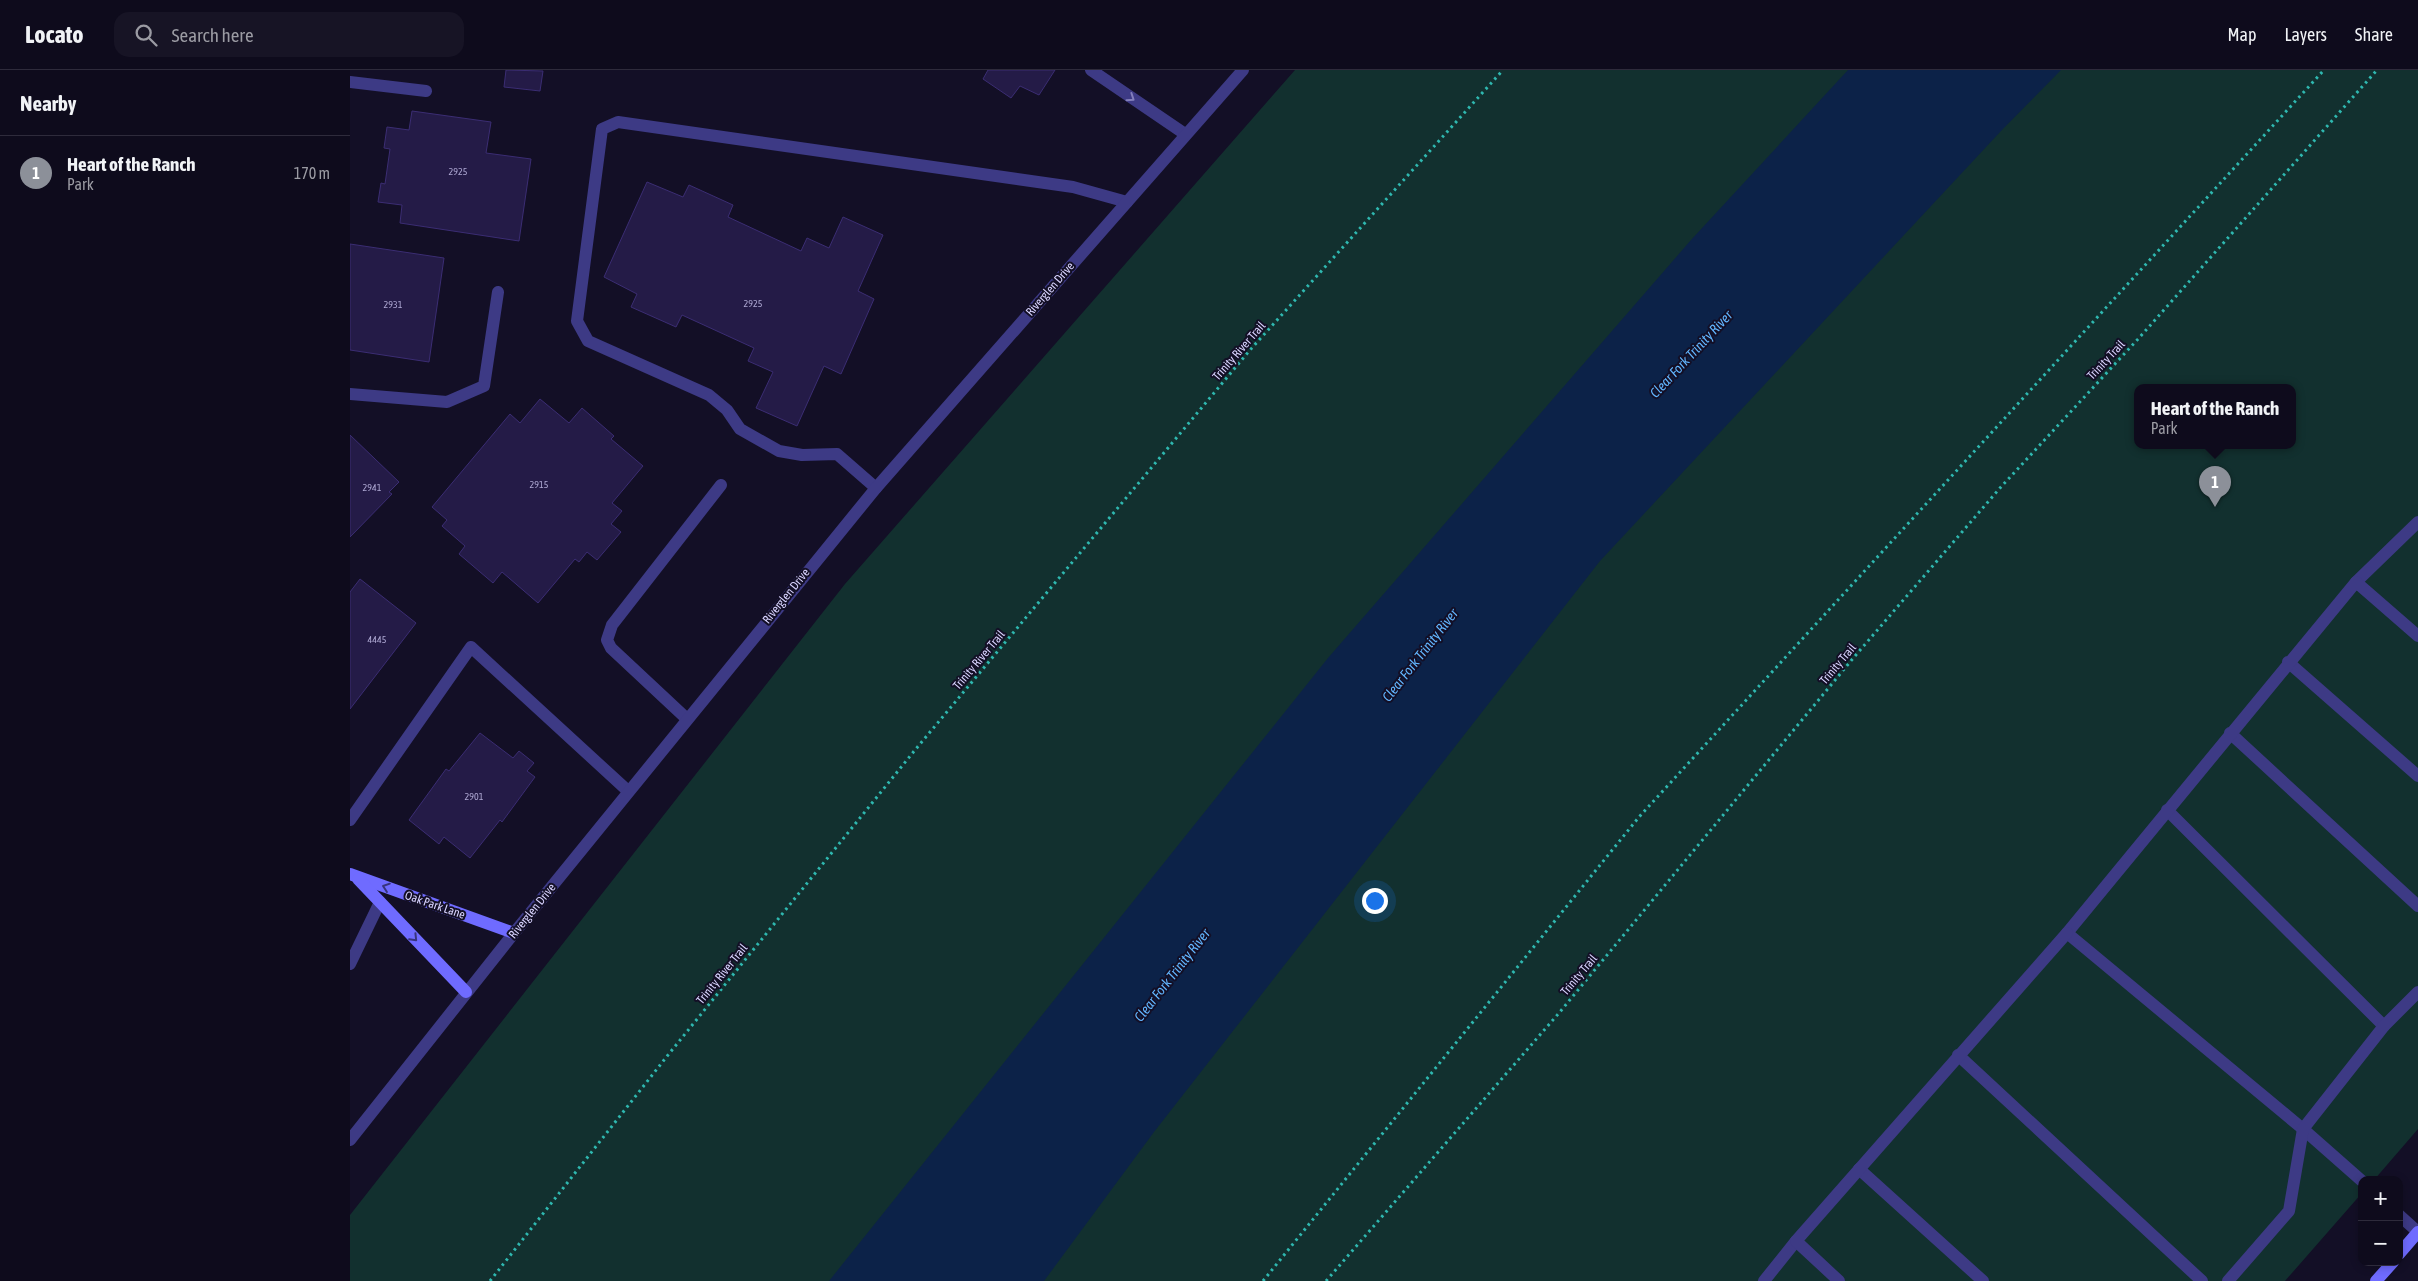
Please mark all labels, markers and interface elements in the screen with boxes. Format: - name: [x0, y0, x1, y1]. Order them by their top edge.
- search box: [114, 12, 464, 57]
- text: Locato: [25, 21, 84, 48]
- icon: search: [132, 21, 160, 49]
- text: Search here: [172, 24, 254, 46]
- text: Map: [2227, 24, 2256, 45]
- text: Layers: [2284, 24, 2327, 45]
- text: Share: [2355, 24, 2393, 45]
- text: Nearby: [20, 91, 76, 115]
- one-way arrow: [1126, 91, 1135, 101]
- text: Heart of the Ranch: [67, 153, 195, 175]
- text: 1: [32, 164, 40, 182]
- text: 170 m: [294, 164, 330, 182]
- house number: 2925: [449, 166, 468, 177]
- text: Park: [67, 175, 94, 193]
- street label: Riverglen Drive: [1023, 259, 1077, 319]
- house number: 2925: [744, 298, 763, 309]
- house number: 2931: [384, 299, 403, 310]
- water label: Clear Fork Trinity River: [1647, 306, 1736, 401]
- street label: Trinity River Trail: [1210, 318, 1269, 383]
- street label: Trinity Trail: [2084, 337, 2128, 383]
- popup: [2134, 384, 2296, 449]
- text: Heart of the Ranch: [2151, 397, 2279, 419]
- text: Park: [2151, 419, 2177, 437]
- pin: 1: [2199, 466, 2231, 507]
- house number: 2915: [530, 479, 549, 490]
- house number: 2941: [363, 482, 382, 493]
- street label: Riverglen Drive: [760, 566, 812, 626]
- water label: Clear Fork Trinity River: [1379, 605, 1462, 705]
- street label: Trinity River Trail: [950, 627, 1008, 692]
- house number: 4445: [368, 634, 387, 645]
- street label: Trinity Trail: [1817, 640, 1860, 687]
- house number: 2901: [465, 791, 484, 802]
- street label: Riverglen Drive: [506, 881, 558, 941]
- one-way arrow: [382, 883, 390, 893]
- street label: Oak Park Lane: [403, 888, 467, 922]
- your location: [1362, 888, 1388, 914]
- water label: Clear Fork Trinity River: [1131, 925, 1214, 1025]
- one-way arrow: [408, 932, 417, 941]
- street label: Trinity River Trail: [694, 941, 751, 1007]
- street label: Trinity Trail: [1558, 951, 1601, 998]
- map controls: [2358, 1176, 2403, 1266]
- button: +: [2358, 1176, 2403, 1221]
- button: −: [2358, 1221, 2403, 1266]

